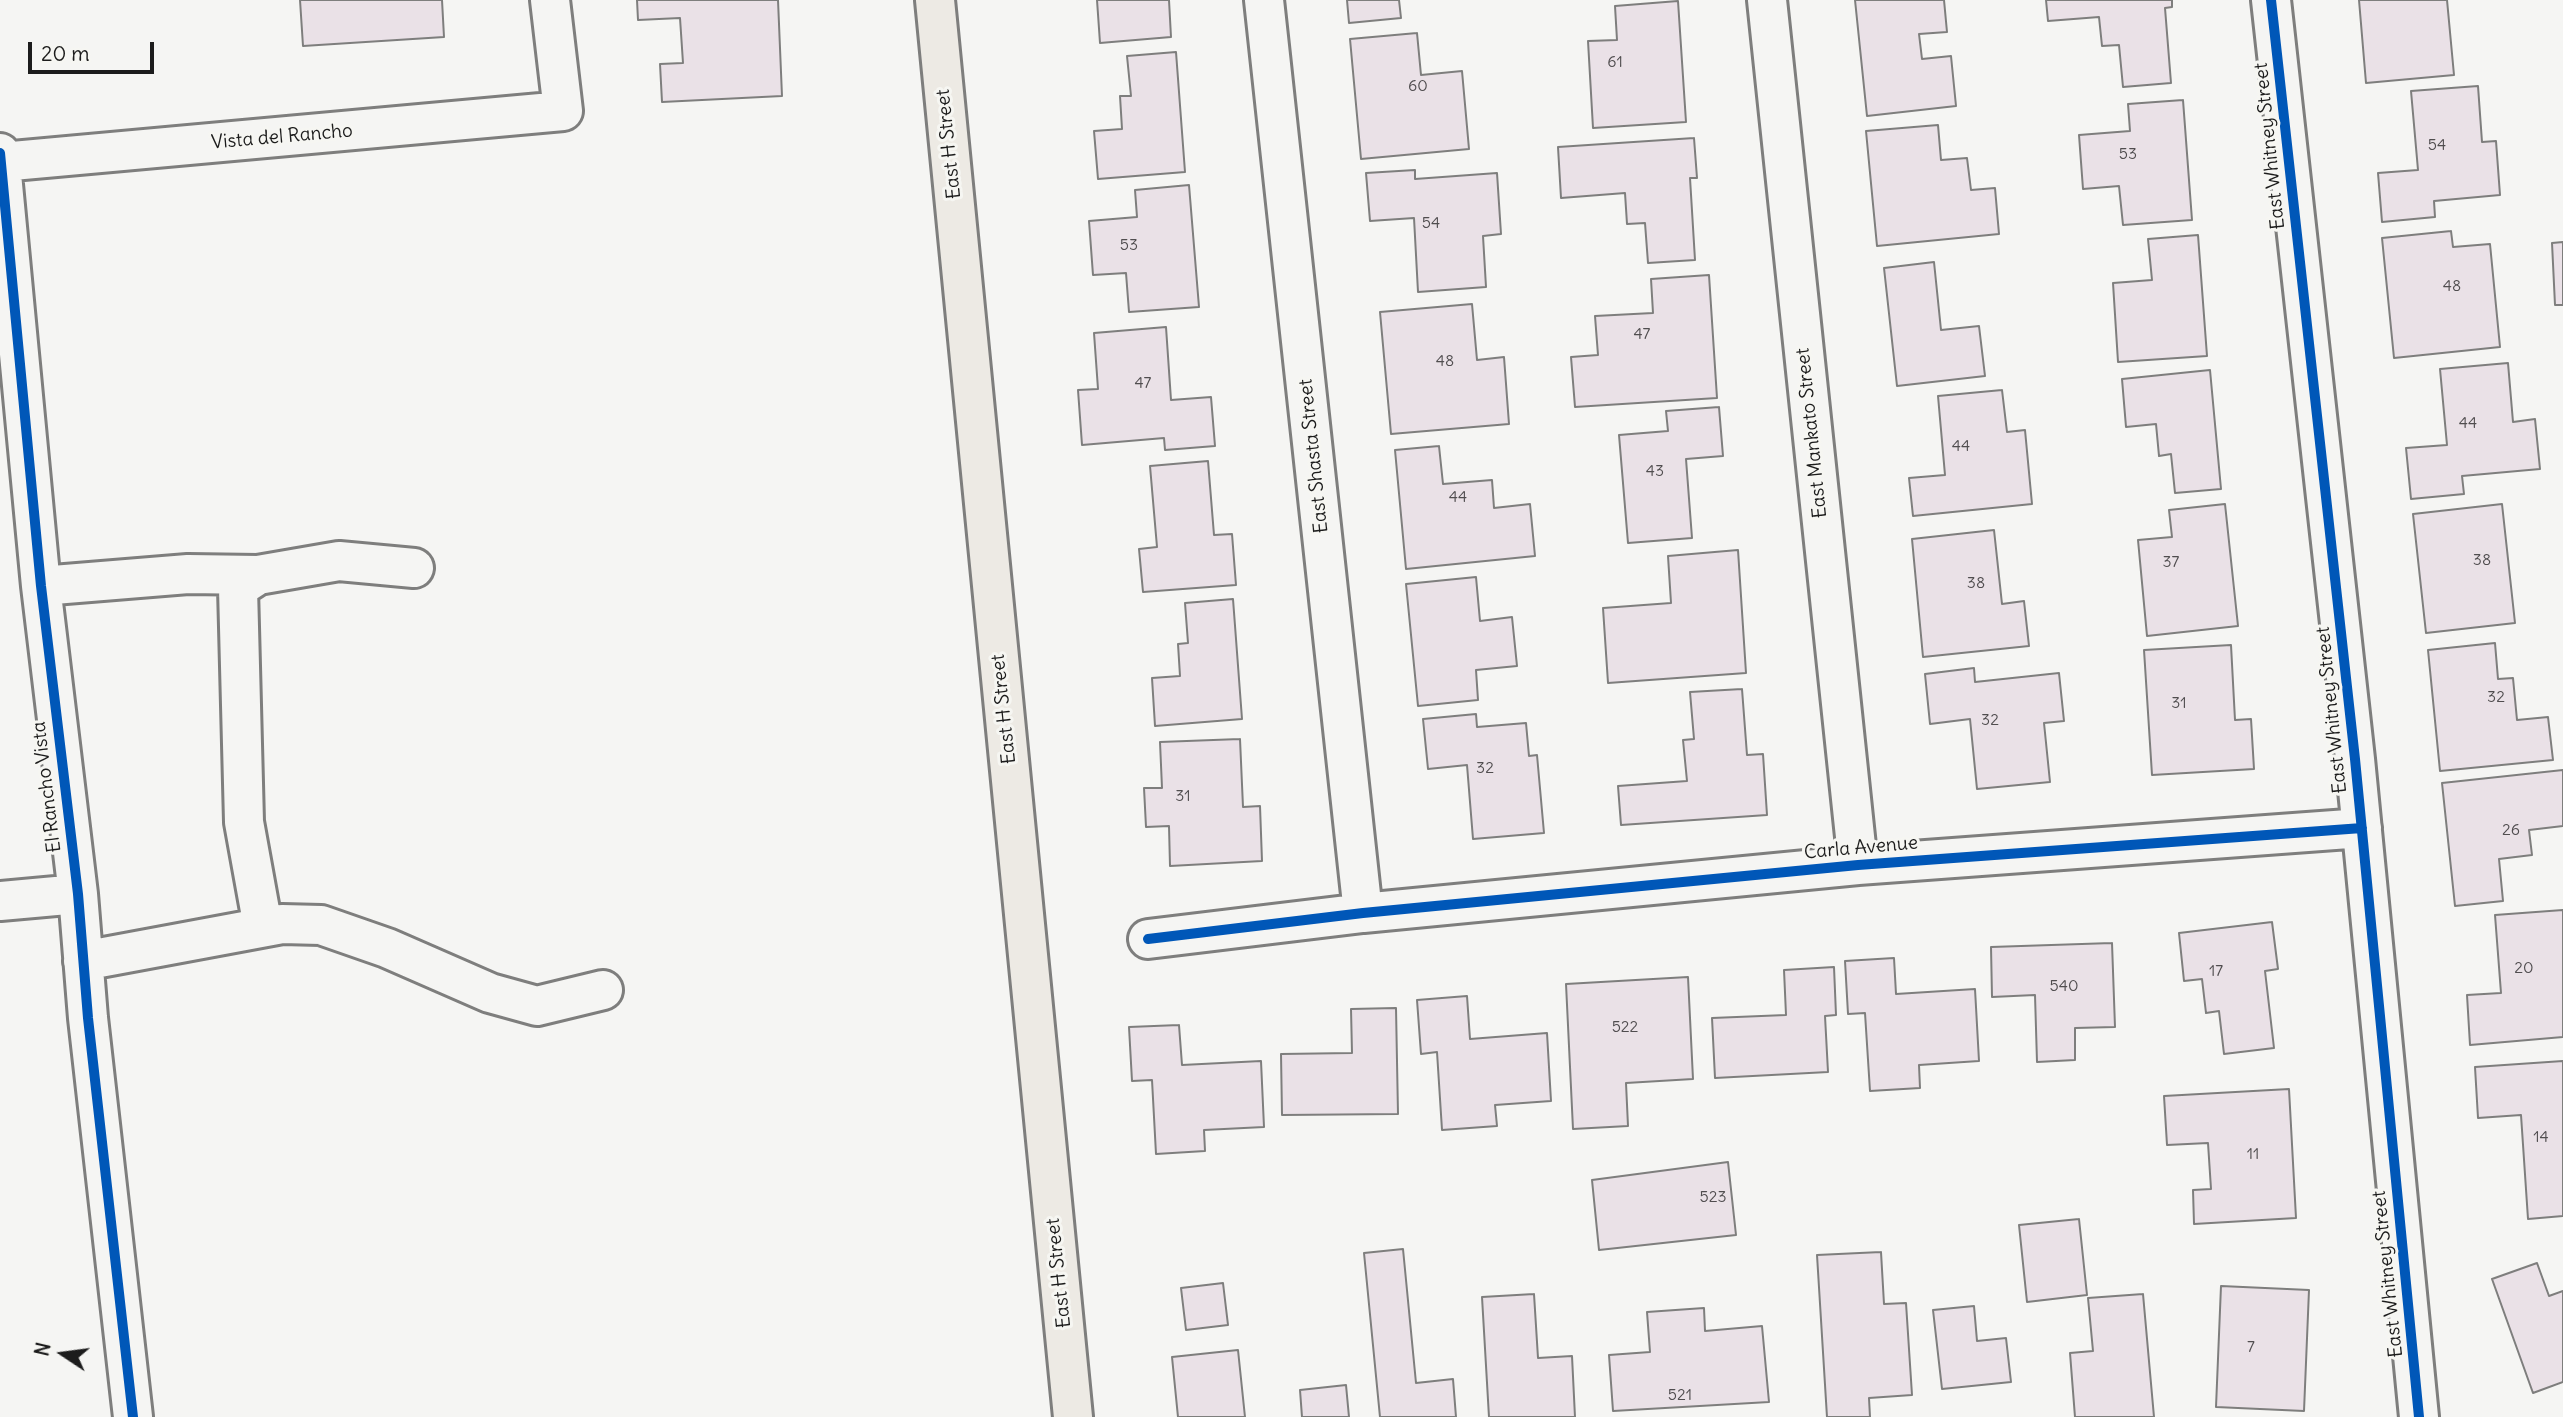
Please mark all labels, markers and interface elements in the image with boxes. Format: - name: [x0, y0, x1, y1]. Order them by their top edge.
- scale bar: [32, 28, 158, 72]
- text: 20 m: [41, 40, 90, 67]
- house number: 61: [1607, 52, 1623, 72]
- street label: East Whitney Street: [2250, 62, 2290, 230]
- house number: 60: [1408, 76, 1428, 96]
- street label: East H Street: [932, 88, 966, 200]
- street label: Vista del Rancho: [210, 119, 354, 155]
- house number: 54: [2428, 135, 2446, 155]
- house number: 53: [2119, 144, 2137, 164]
- house number: 54: [1422, 213, 1440, 233]
- house number: 53: [1120, 235, 1138, 255]
- house number: 48: [2443, 276, 2461, 296]
- house number: 47: [1634, 324, 1650, 344]
- street label: East Mankato Street: [1792, 347, 1832, 519]
- house number: 48: [1436, 351, 1454, 371]
- house number: 47: [1135, 373, 1151, 393]
- street label: East Shasta Street: [1295, 378, 1333, 534]
- house number: 44: [2459, 413, 2477, 433]
- house number: 44: [1952, 436, 1970, 456]
- house number: 43: [1646, 461, 1664, 481]
- house number: 44: [1449, 487, 1467, 507]
- house number: 38: [2473, 550, 2491, 570]
- house number: 37: [2163, 552, 2179, 572]
- house number: 38: [1967, 573, 1985, 593]
- street label: East Whitney Street: [2312, 626, 2352, 794]
- street label: East H Street: [987, 653, 1021, 765]
- house number: 32: [2487, 687, 2505, 707]
- house number: 31: [2171, 693, 2187, 713]
- house number: 32: [1981, 710, 1999, 730]
- street label: El Rancho Vista: [28, 720, 66, 854]
- house number: 32: [1476, 758, 1494, 778]
- house number: 31: [1175, 786, 1191, 806]
- house number: 26: [2502, 820, 2520, 840]
- street label: Carla Avenue: [1803, 832, 1919, 864]
- house number: 20: [2514, 958, 2534, 978]
- house number: 17: [2209, 961, 2223, 981]
- house number: 540: [2050, 976, 2078, 996]
- house number: 522: [1612, 1017, 1638, 1037]
- house number: 14: [2533, 1127, 2549, 1147]
- house number: 11: [2247, 1144, 2259, 1164]
- house number: 523: [1699, 1187, 1727, 1207]
- street label: East Whitney Street: [2368, 1190, 2408, 1358]
- street label: East H Street: [1042, 1217, 1076, 1329]
- north arrow: [28, 1319, 98, 1389]
- house number: 7: [2247, 1337, 2255, 1357]
- text: N: [29, 1340, 56, 1358]
- house number: 521: [1668, 1385, 1692, 1405]

